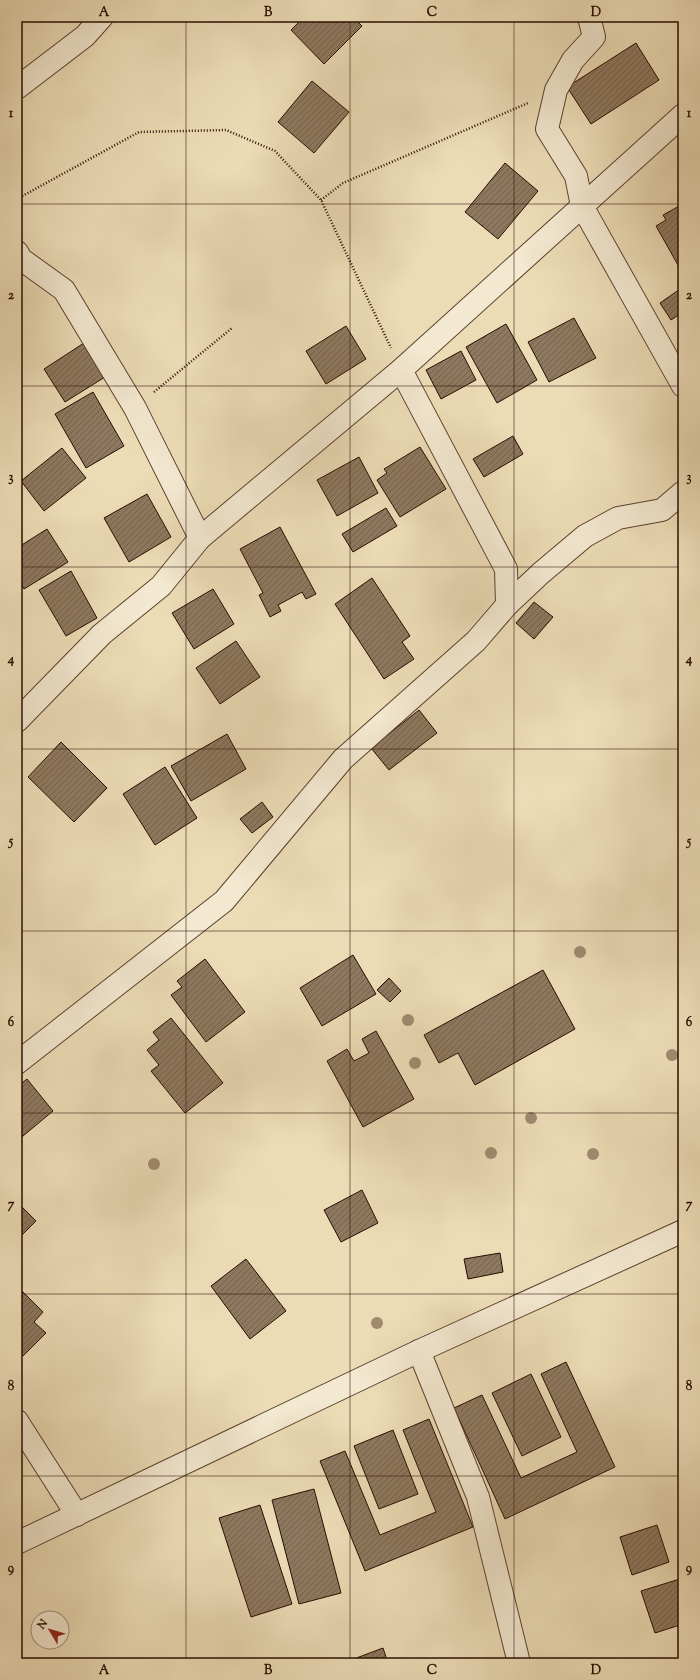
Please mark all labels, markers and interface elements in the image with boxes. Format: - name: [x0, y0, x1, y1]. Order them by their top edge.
- text: A: [99, 4, 110, 22]
- text: B: [264, 4, 273, 22]
- text: C: [427, 4, 437, 22]
- text: D: [591, 4, 601, 22]
- text: 1: [9, 105, 14, 123]
- text: 1: [687, 105, 692, 123]
- text: 2: [8, 287, 15, 305]
- text: 2: [686, 287, 693, 305]
- text: 3: [8, 469, 14, 487]
- text: 3: [686, 469, 692, 487]
- text: 4: [7, 651, 15, 669]
- text: 4: [685, 651, 693, 669]
- text: 5: [8, 833, 14, 851]
- text: 5: [686, 833, 692, 851]
- text: 6: [8, 1014, 15, 1032]
- text: 6: [686, 1014, 693, 1032]
- text: 7: [8, 1196, 15, 1214]
- text: 7: [686, 1196, 693, 1214]
- text: 8: [8, 1378, 15, 1396]
- text: 8: [686, 1378, 693, 1396]
- text: 9: [8, 1560, 15, 1578]
- text: 9: [686, 1560, 693, 1578]
- north arrow: [30, 1610, 70, 1650]
- text: N: [33, 1616, 52, 1634]
- text: A: [99, 1662, 110, 1680]
- text: B: [264, 1662, 273, 1680]
- text: C: [427, 1662, 437, 1680]
- text: D: [591, 1662, 601, 1680]

